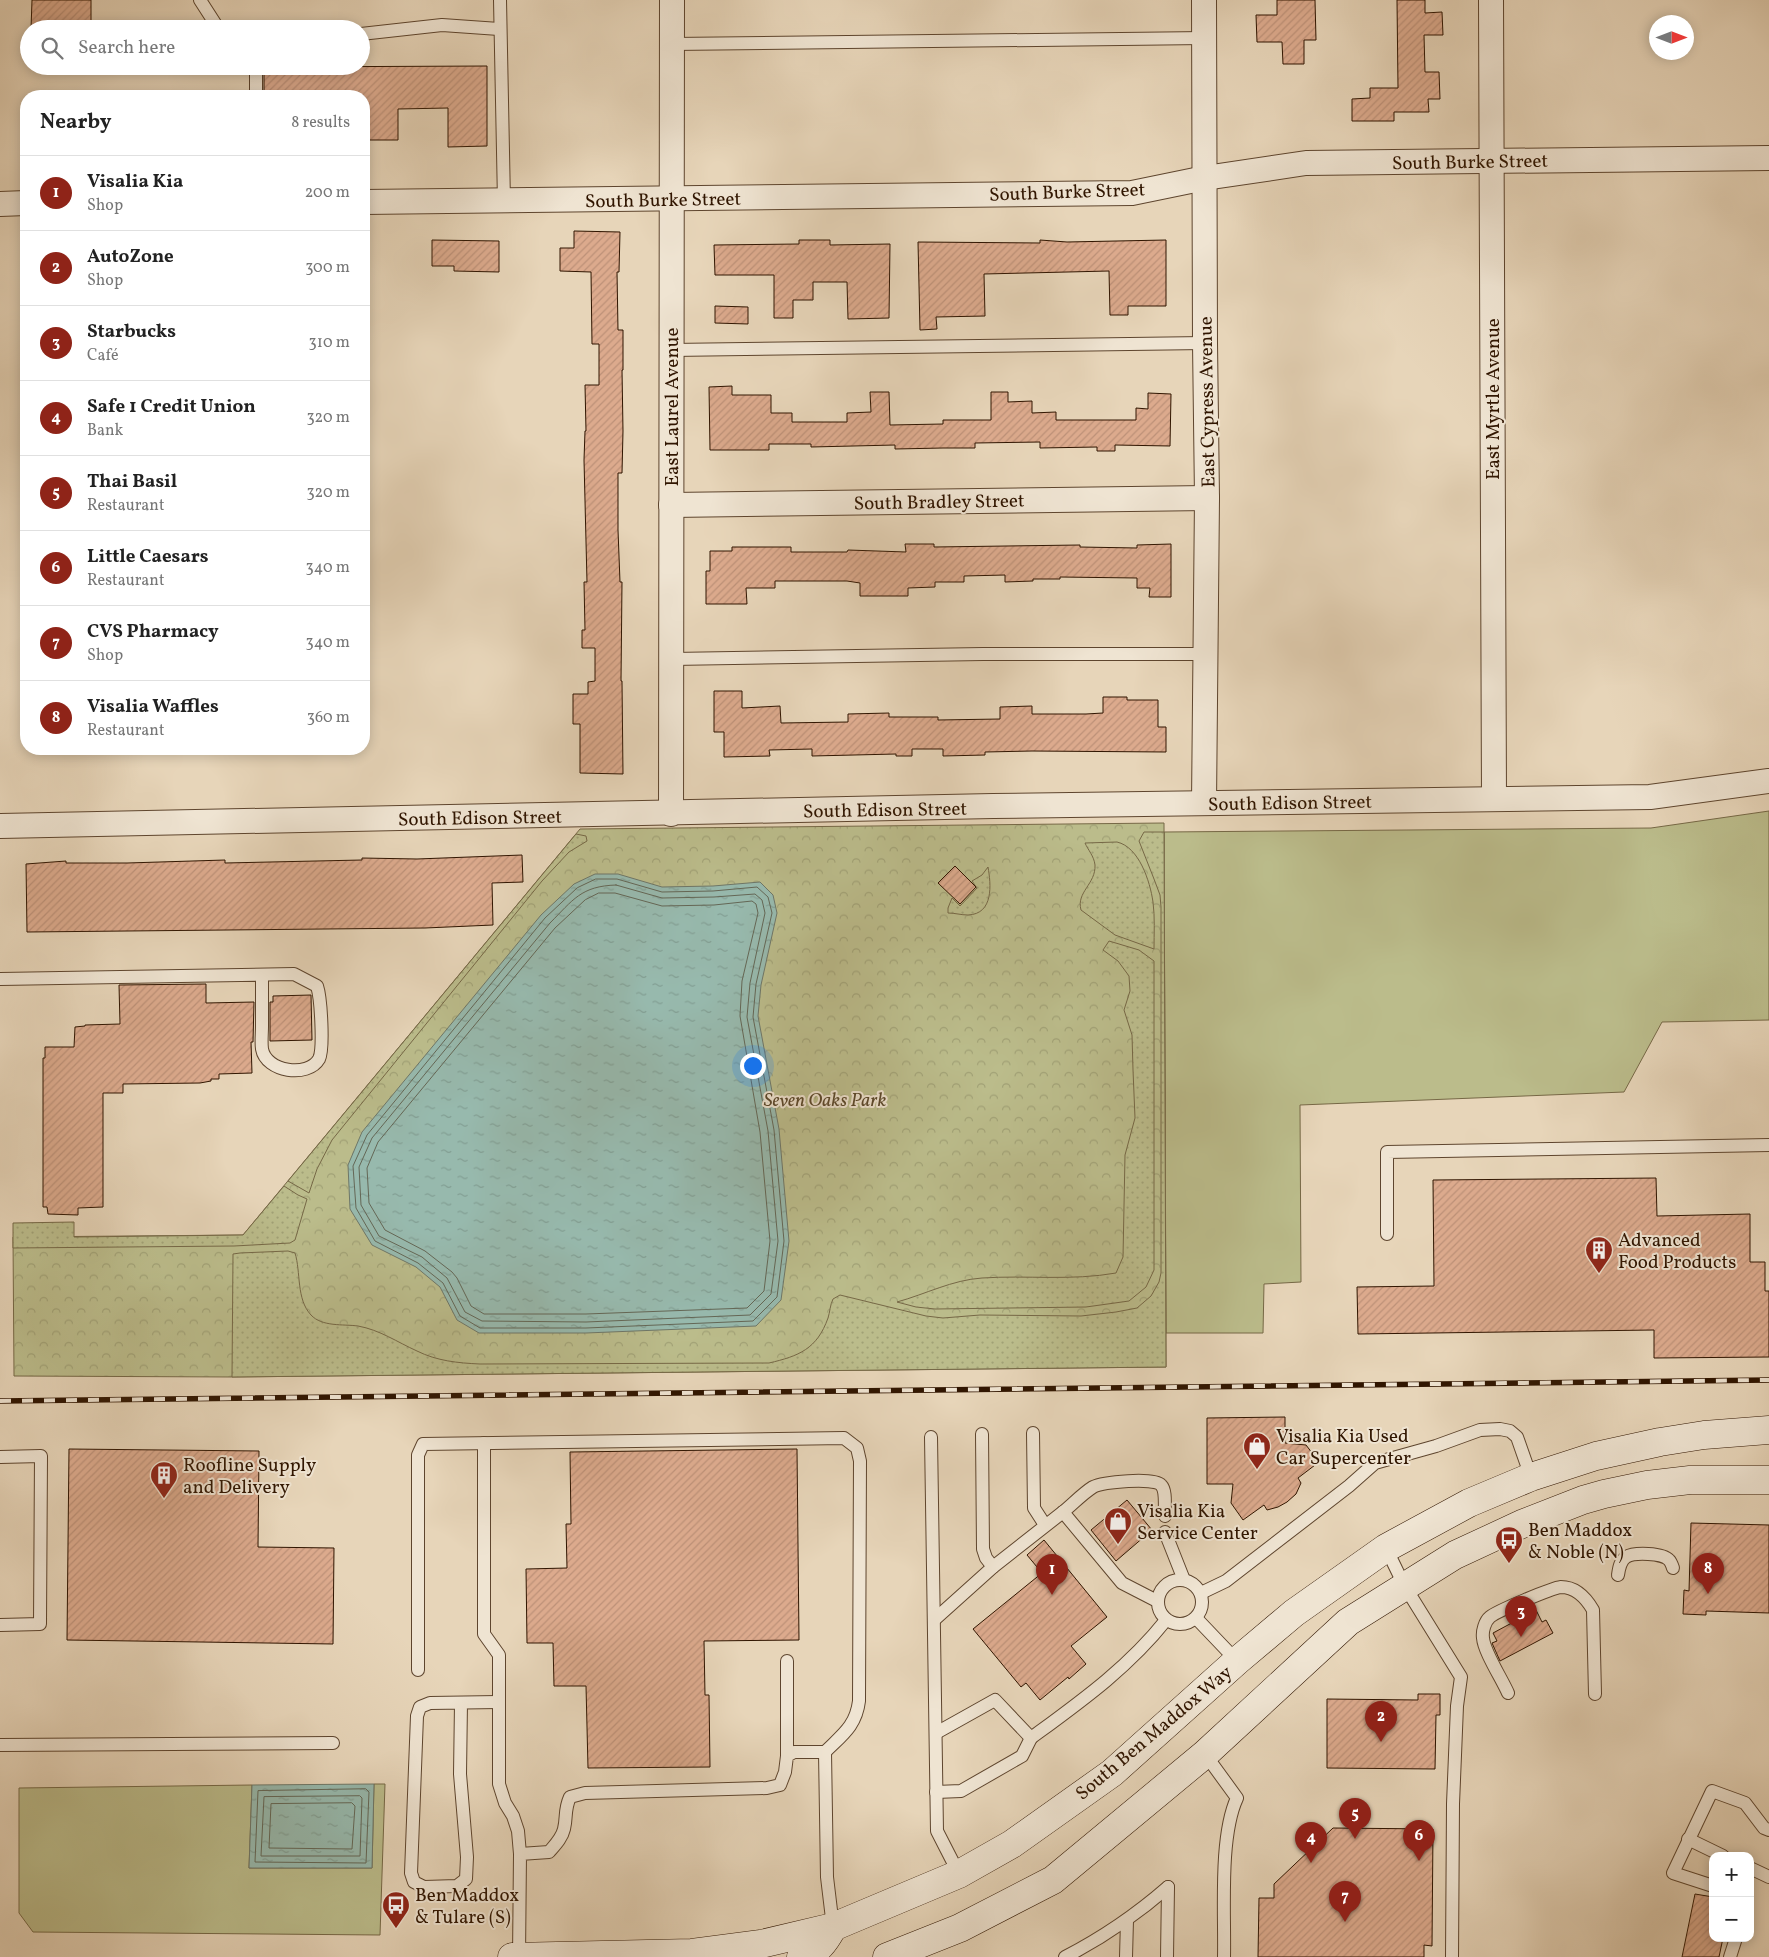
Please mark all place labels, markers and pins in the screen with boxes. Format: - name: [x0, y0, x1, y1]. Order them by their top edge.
- place label: Advanced Food Products: [1618, 1228, 1736, 1276]
- building icon: Advanced Food Products: [1584, 1235, 1614, 1274]
- place label: Visalia Kia Used Car Supercenter: [1276, 1424, 1411, 1472]
- shop icon: Visalia Kia Used Car Supercenter: [1242, 1431, 1272, 1470]
- place label: Roofline Supply and Delivery: [183, 1453, 316, 1501]
- building icon: Roofline Supply and Delivery: [149, 1460, 179, 1499]
- place label: Visalia Kia Service Center: [1137, 1499, 1258, 1547]
- shop icon: Visalia Kia Service Center: [1103, 1506, 1133, 1545]
- place label: Ben Maddox & Noble (N): [1528, 1518, 1632, 1566]
- bus stop icon: Ben Maddox & Noble (N): [1494, 1525, 1524, 1564]
- pin: 8: [1692, 1553, 1724, 1594]
- pin: 1: [1036, 1554, 1068, 1595]
- pin: 3: [1505, 1596, 1537, 1637]
- pin: 2: [1365, 1701, 1397, 1742]
- pin: 5: [1339, 1798, 1371, 1839]
- pin: 6: [1403, 1820, 1435, 1861]
- pin: 4: [1295, 1822, 1327, 1863]
- pin: 7: [1329, 1881, 1361, 1922]
- place label: Ben Maddox & Tulare (S): [415, 1883, 519, 1931]
- bus stop icon: Ben Maddox & Tulare (S): [381, 1890, 411, 1929]

